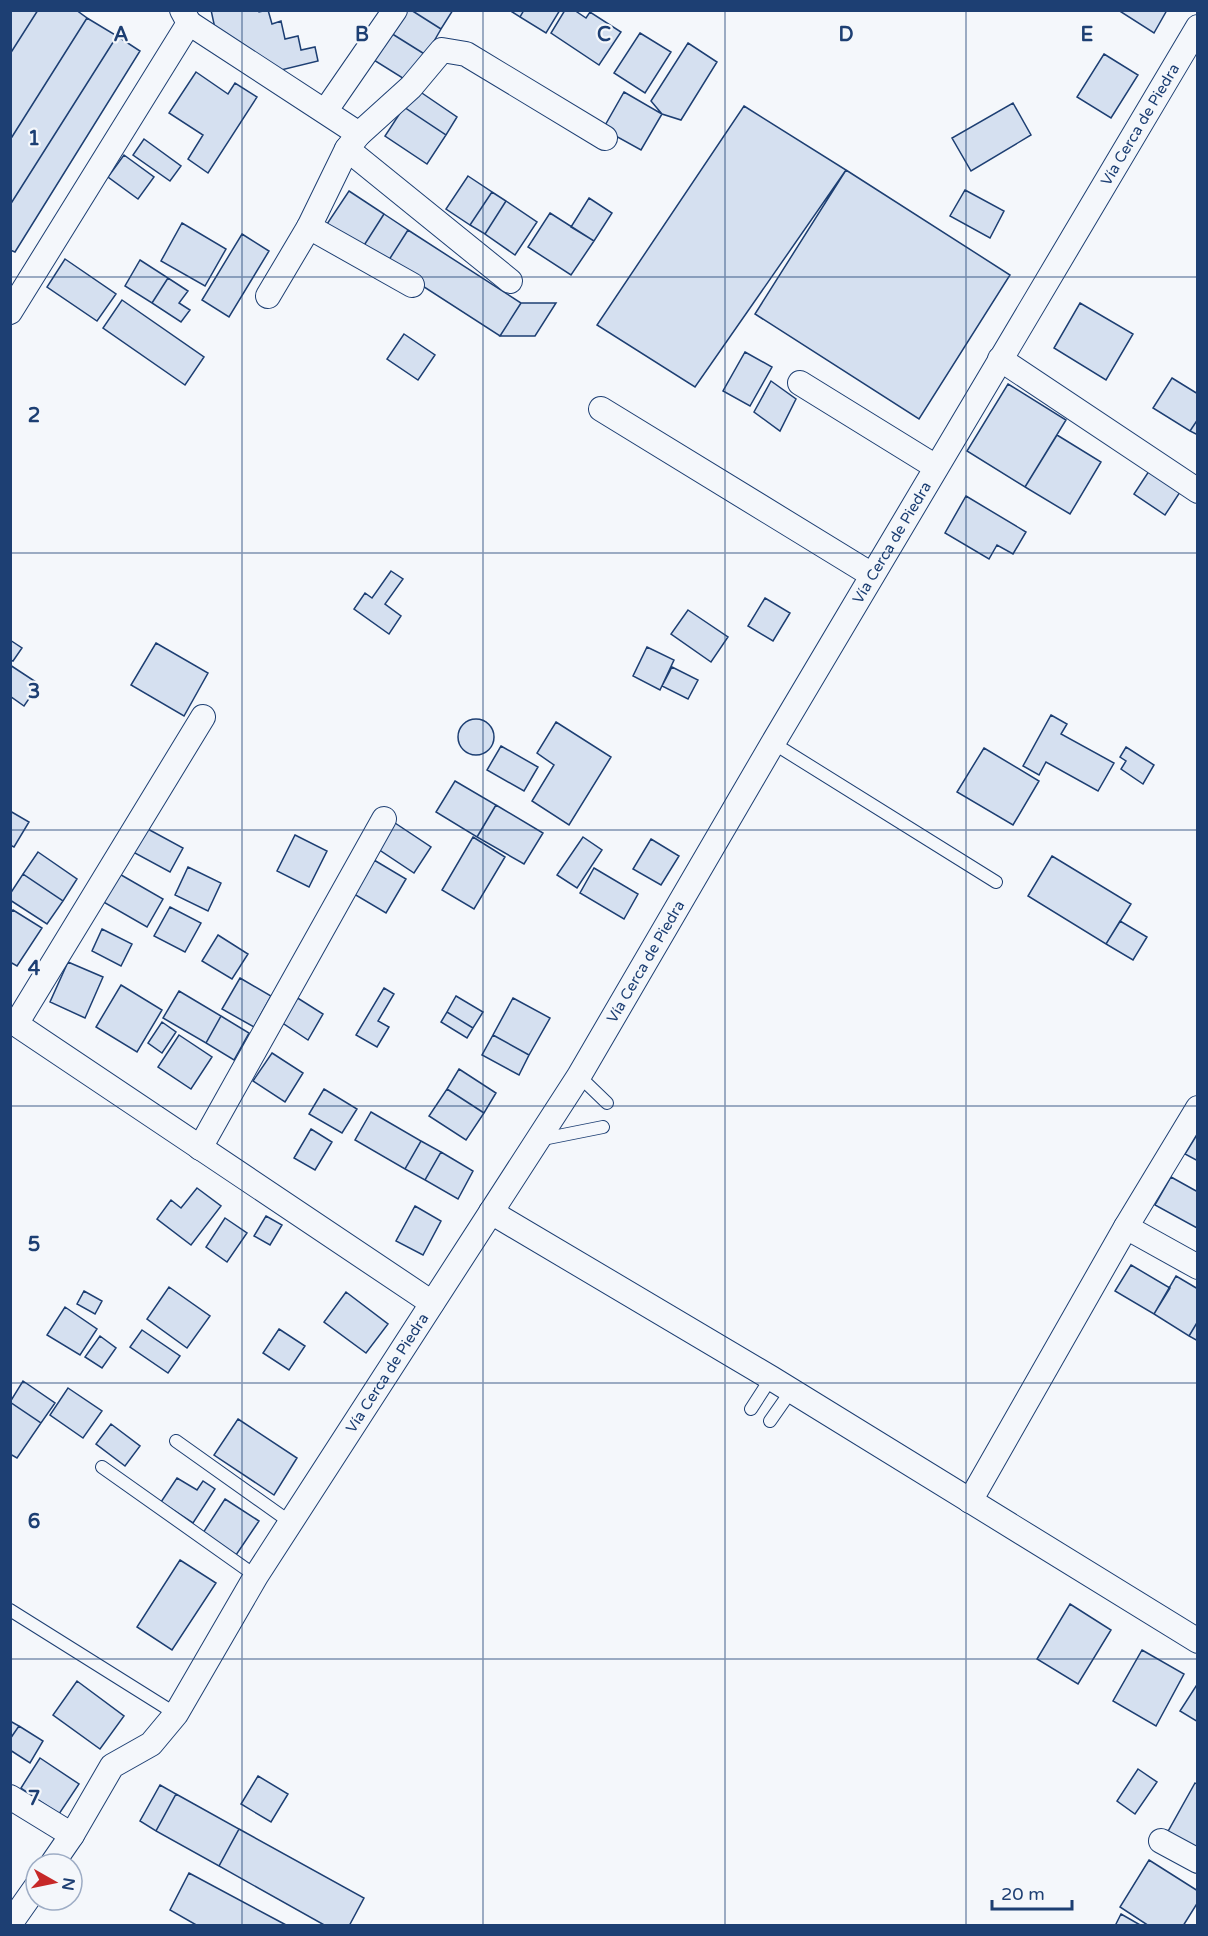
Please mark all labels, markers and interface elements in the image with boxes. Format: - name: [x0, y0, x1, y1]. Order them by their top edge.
- text: A: [114, 23, 129, 47]
- text: B: [355, 23, 369, 47]
- text: C: [597, 23, 611, 47]
- text: D: [838, 23, 854, 47]
- text: E: [1081, 23, 1094, 47]
- street label: Vía Cerca de Piedra: [1097, 60, 1183, 189]
- text: 1: [28, 127, 40, 151]
- text: 2: [28, 404, 40, 428]
- street label: Vía Cerca de Piedra: [849, 478, 935, 607]
- text: 3: [28, 680, 40, 704]
- street label: Vía Cerca de Piedra: [603, 897, 688, 1026]
- text: 4: [28, 957, 41, 981]
- text: 5: [28, 1233, 40, 1257]
- street label: Vía Cerca de Piedra: [342, 1310, 432, 1436]
- text: 6: [28, 1510, 40, 1534]
- text: 7: [28, 1787, 40, 1811]
- north arrow: [24, 1852, 84, 1912]
- scale bar: [992, 1873, 1072, 1911]
- text: N: [57, 1876, 79, 1892]
- text: 20 m: [1001, 1883, 1045, 1905]

